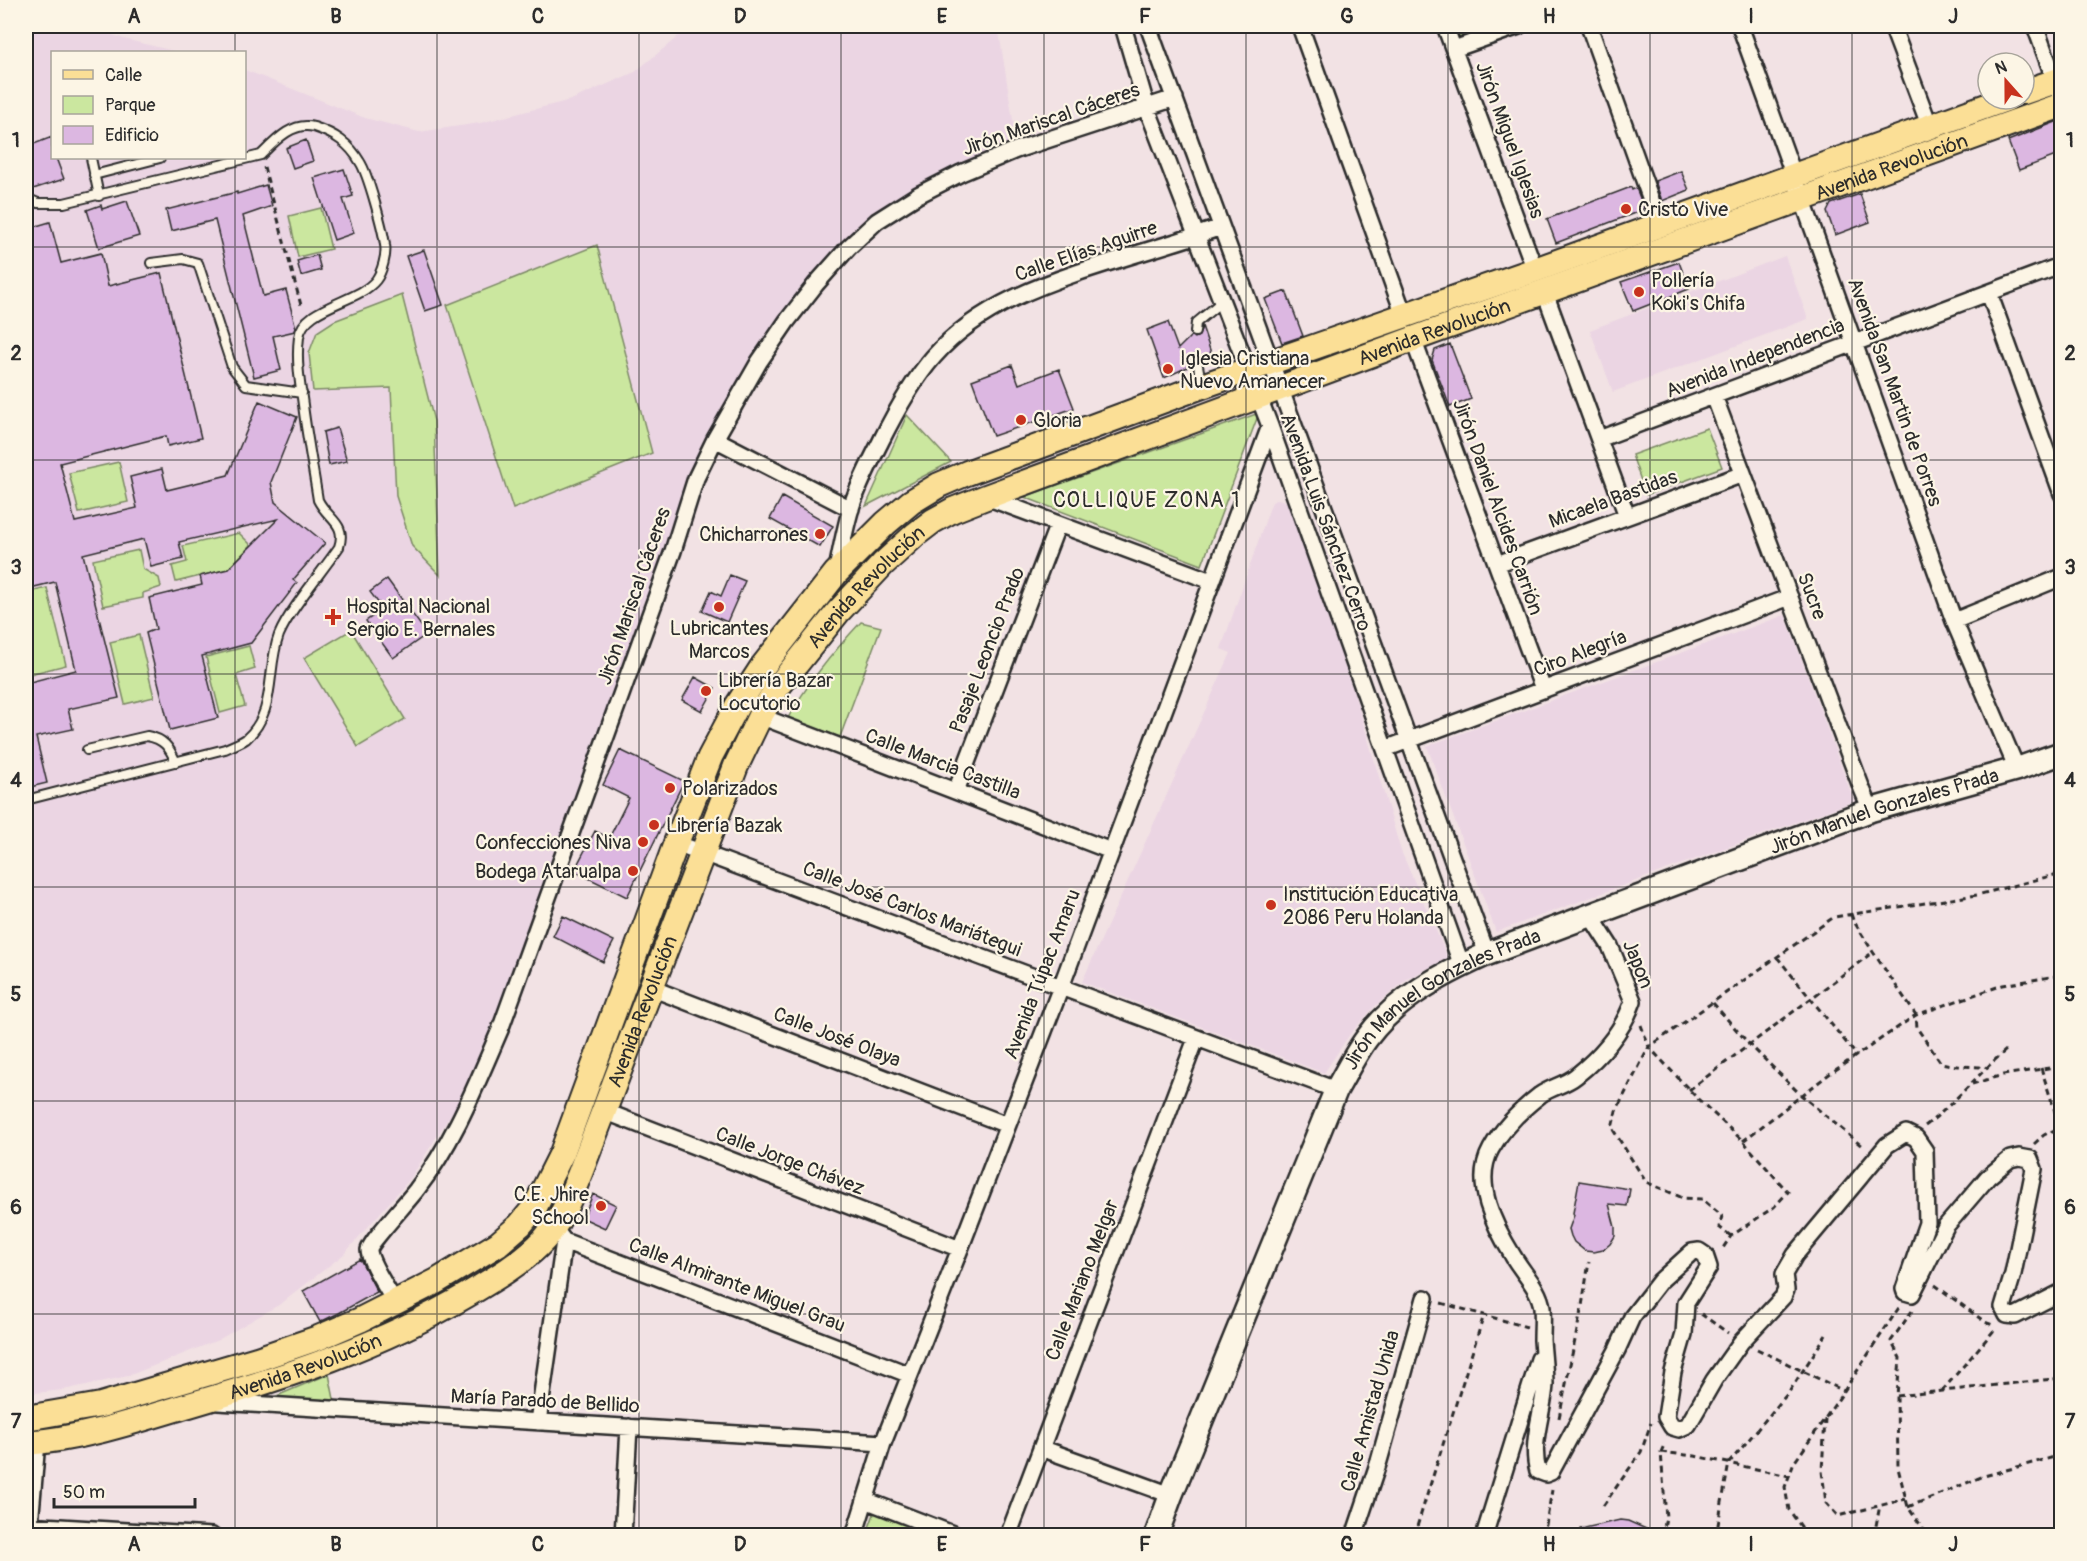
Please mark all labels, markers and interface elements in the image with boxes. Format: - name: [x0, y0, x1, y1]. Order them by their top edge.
- text: A: [128, 4, 141, 29]
- text: B: [330, 4, 342, 29]
- text: C: [532, 4, 544, 29]
- text: D: [734, 4, 747, 29]
- text: E: [937, 4, 948, 29]
- text: F: [1139, 4, 1151, 29]
- text: G: [1340, 4, 1354, 29]
- text: H: [1543, 4, 1556, 29]
- text: I: [1748, 4, 1754, 29]
- text: J: [1948, 4, 1958, 29]
- legend: [51, 51, 246, 159]
- north arrow: [1976, 51, 2036, 111]
- text: N: [1992, 57, 2010, 79]
- street label: Jirón Miguel Iglesias: [1470, 58, 1550, 222]
- text: Calle: [105, 64, 142, 87]
- street label: Jirón Mariscal Cáceres: [959, 77, 1143, 161]
- text: Parque: [105, 94, 155, 117]
- text: Edificio: [105, 124, 159, 147]
- text: 1: [12, 128, 20, 153]
- street label: Avenida Revolución: [1811, 128, 1971, 206]
- text: 1: [2066, 128, 2074, 153]
- place label: Cristo Vive: [1638, 197, 1728, 222]
- marker: Cristo Vive: [1619, 202, 1633, 216]
- street label: Calle Elías Aguirre: [1011, 215, 1161, 287]
- place label: Pollería Koki's Chifa: [1651, 268, 1745, 316]
- street label: Avenida San Martin de Porres: [1842, 274, 1948, 510]
- marker: Pollería Koki's Chifa: [1632, 285, 1646, 299]
- street label: Avenida Revolución: [1354, 292, 1514, 371]
- street label: Avenida Independencia: [1662, 312, 1848, 404]
- text: 2: [10, 341, 22, 366]
- text: 2: [2064, 341, 2076, 366]
- place label: Iglesia Cristiana Nuevo Amanecer: [1180, 346, 1325, 394]
- marker: Iglesia Cristiana Nuevo Amanecer: [1161, 362, 1175, 376]
- street label: Jirón Daniel Alcides Carrión: [1447, 395, 1549, 619]
- place label: Gloria: [1033, 408, 1082, 433]
- street label: Avenida Luis Sánchez Cerro: [1275, 410, 1377, 635]
- marker: Gloria: [1014, 413, 1028, 427]
- street label: Micaela Bastidas: [1545, 464, 1681, 534]
- district label: COLLIQUE ZONA 1: [1053, 487, 1241, 514]
- street label: Jirón Mariscal Cáceres: [592, 504, 676, 688]
- street label: Avenida Revolución: [802, 519, 930, 653]
- place label: Chicharrones: [699, 522, 808, 547]
- marker: Chicharrones: [813, 527, 827, 541]
- text: 3: [10, 555, 22, 580]
- text: 3: [2064, 555, 2076, 580]
- street label: Pasaje Leoncio Prado: [944, 563, 1030, 736]
- street label: Sucre: [1792, 569, 1832, 623]
- place label: Hospital Nacional Sergio E. Bernales: [346, 594, 495, 642]
- marker: Lubricantes Marcos: [712, 600, 726, 614]
- marker: Hospital Nacional Sergio E. Bernales: [324, 608, 342, 626]
- place label: Lubricantes Marcos: [670, 616, 768, 664]
- street label: Ciro Alegría: [1530, 624, 1630, 682]
- place label: Librería Bazar Locutorio: [718, 668, 833, 716]
- marker: Librería Bazar Locutorio: [699, 684, 713, 698]
- street label: Calle Marcia Castilla: [862, 723, 1024, 805]
- street label: Jirón Manuel Gonzales Prada: [1766, 762, 2001, 859]
- text: 4: [10, 768, 22, 793]
- text: 4: [2064, 768, 2076, 793]
- place label: Polarizados: [682, 776, 777, 801]
- marker: Polarizados: [663, 781, 677, 795]
- place label: Librería Bazak: [666, 813, 783, 838]
- marker: Librería Bazak: [647, 818, 661, 832]
- place label: Confecciones Niva: [475, 830, 631, 855]
- marker: Confecciones Niva: [636, 835, 650, 849]
- street label: Calle José Carlos Mariátegui: [799, 856, 1025, 962]
- place label: Bodega Atarualpa: [475, 859, 621, 884]
- marker: Bodega Atarualpa: [626, 864, 640, 878]
- place label: Institución Educativa 2086 Peru Holanda: [1283, 882, 1458, 930]
- street label: Avenida Túpac Amaru: [998, 885, 1086, 1063]
- marker: Institución Educativa 2086 Peru Holanda: [1264, 898, 1278, 912]
- street label: Jirón Manuel Gonzales Prada: [1337, 923, 1544, 1074]
- street label: Avenida Revolución: [602, 932, 682, 1091]
- street label: Japon: [1617, 936, 1659, 992]
- text: 5: [11, 982, 22, 1007]
- text: 5: [2065, 982, 2076, 1007]
- street label: Calle José Olaya: [770, 1001, 904, 1073]
- street label: Calle Jorge Chávez: [712, 1121, 868, 1201]
- place label: C.E. Jhire School: [514, 1182, 589, 1230]
- text: 6: [10, 1195, 22, 1220]
- text: 6: [2064, 1195, 2076, 1220]
- street label: Calle Mariano Melgar: [1040, 1196, 1124, 1364]
- marker: C.E. Jhire School: [594, 1199, 608, 1213]
- street label: Calle Almirante Miguel Grau: [625, 1232, 849, 1338]
- street label: Avenida Revolución: [226, 1327, 385, 1405]
- street label: Calle Amistad Unida: [1335, 1327, 1405, 1495]
- street label: María Parado de Bellido: [450, 1384, 640, 1418]
- text: 7: [11, 1409, 22, 1434]
- text: 7: [2065, 1409, 2076, 1434]
- scale bar: [54, 1471, 195, 1509]
- text: 50 m: [63, 1481, 105, 1504]
- text: A: [128, 1532, 141, 1557]
- text: B: [330, 1532, 342, 1557]
- text: C: [532, 1532, 544, 1557]
- text: D: [734, 1532, 747, 1557]
- text: E: [937, 1532, 948, 1557]
- text: F: [1139, 1532, 1151, 1557]
- text: G: [1340, 1532, 1354, 1557]
- text: H: [1543, 1532, 1556, 1557]
- text: I: [1748, 1532, 1754, 1557]
- text: J: [1948, 1532, 1958, 1557]

